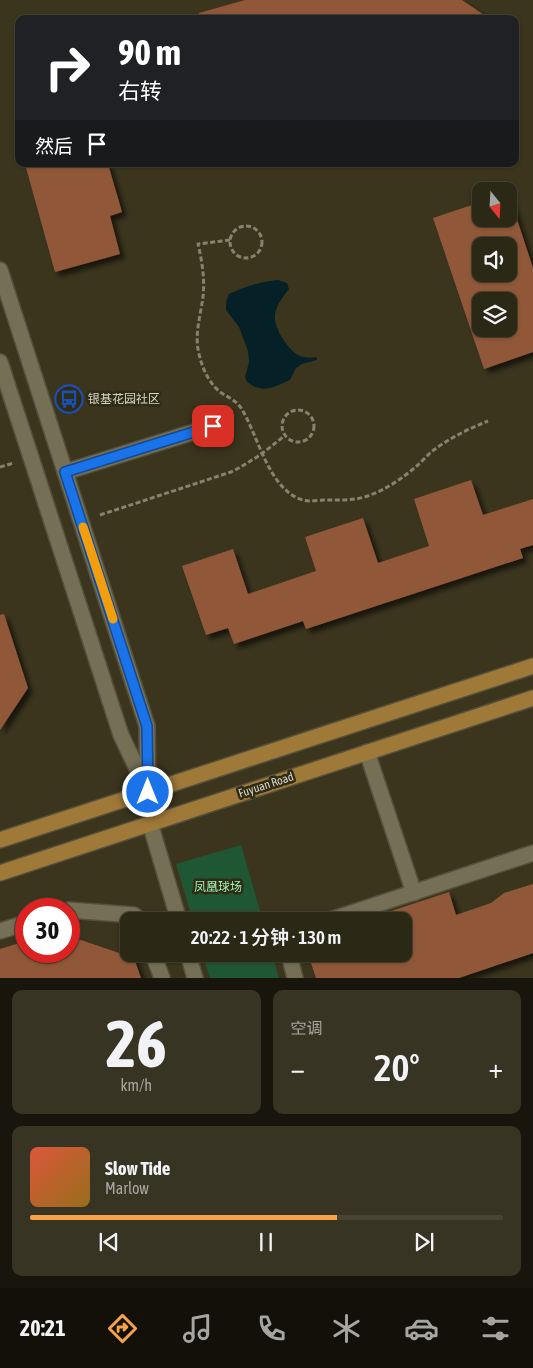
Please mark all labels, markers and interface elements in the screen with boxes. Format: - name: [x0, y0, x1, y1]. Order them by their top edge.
- text: 90 m: [118, 32, 181, 72]
- icon: right: [35, 35, 100, 100]
- text: 右转: [118, 78, 162, 104]
- icon: arrive: [83, 130, 111, 158]
- text: 然后: [35, 135, 73, 157]
- north arrow: [472, 182, 518, 228]
- map controls: [472, 182, 517, 337]
- button: sound: [472, 237, 517, 282]
- button: layers: [472, 292, 517, 337]
- bus stop icon: 银基花园社区: [54, 384, 84, 414]
- place label: 银基花园社区: [88, 392, 160, 406]
- pin: [192, 405, 234, 447]
- icon: arrive: [199, 412, 227, 440]
- position arrow: [121, 765, 173, 817]
- street label: Fuyuan Road: [237, 770, 295, 800]
- park label: 凤凰球场: [194, 880, 242, 894]
- speed limit sign: 30: [15, 898, 80, 963]
- text: 20:22 · 1 分钟 · 130 m: [191, 926, 341, 948]
- text: 26: [106, 1006, 167, 1081]
- text: 空调: [291, 1019, 323, 1037]
- text: 20°: [374, 1046, 420, 1089]
- text: −: [291, 1052, 305, 1084]
- text: +: [488, 1052, 503, 1084]
- text: km/h: [120, 1076, 152, 1094]
- text: Slow Tide: [105, 1157, 170, 1179]
- text: Marlow: [105, 1179, 149, 1197]
- icon: previous: [95, 1228, 123, 1256]
- icon: pause: [252, 1228, 280, 1256]
- icon: next: [410, 1228, 438, 1256]
- icon: directions: [105, 1311, 140, 1346]
- icon: music: [180, 1311, 215, 1346]
- icon: phone: [254, 1311, 289, 1346]
- icon: climate: [329, 1311, 364, 1346]
- icon: car: [404, 1311, 439, 1346]
- icon: filters: [478, 1311, 513, 1346]
- text: 20:21: [20, 1315, 66, 1341]

